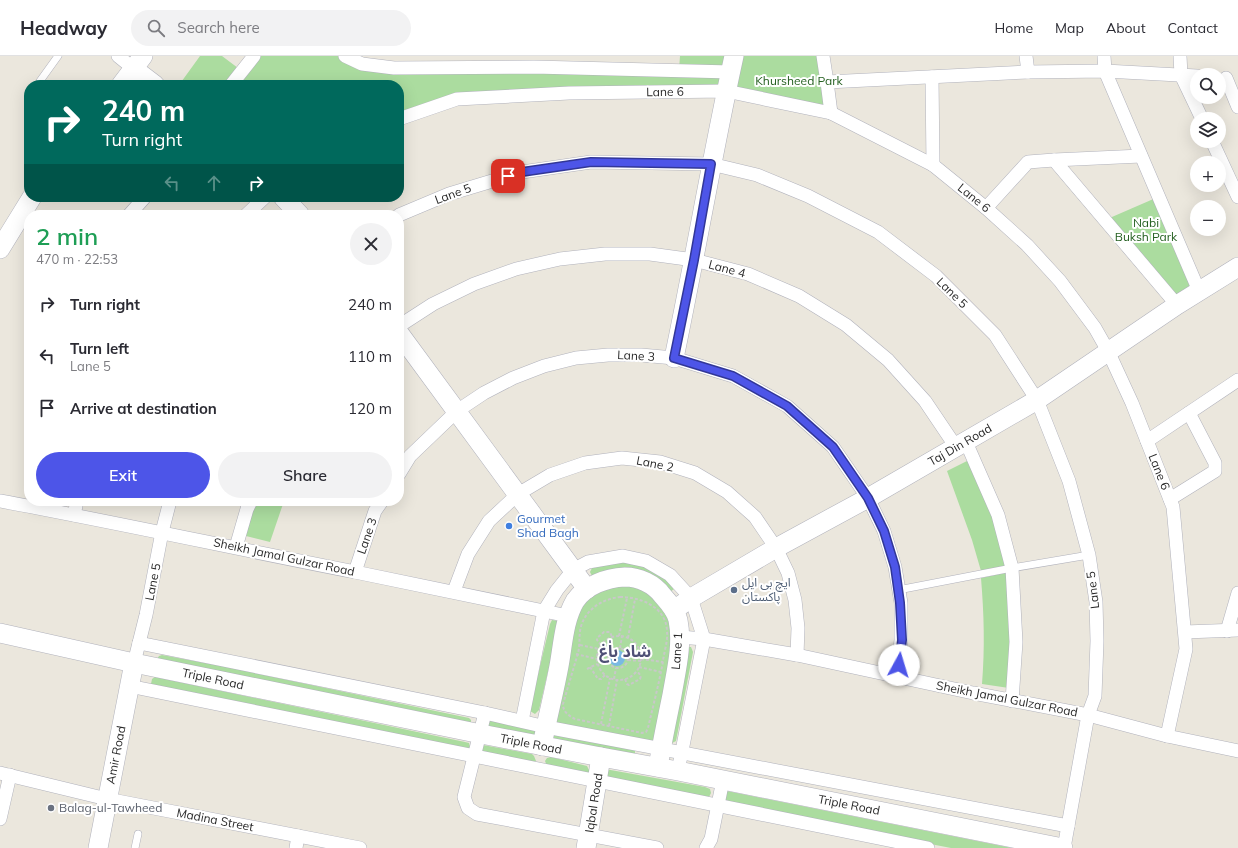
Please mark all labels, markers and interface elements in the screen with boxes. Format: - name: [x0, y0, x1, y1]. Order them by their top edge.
- search box: [131, 10, 411, 46]
- text: Headway: [20, 16, 107, 40]
- icon: search: [145, 17, 167, 39]
- text: Search here: [177, 18, 260, 37]
- text: Home: [994, 19, 1033, 37]
- text: Map: [1055, 19, 1084, 37]
- text: About: [1106, 19, 1146, 37]
- text: Contact: [1168, 19, 1218, 37]
- map controls: [1190, 68, 1226, 236]
- button: search: [1190, 68, 1226, 104]
- park label: Khursheed Park: [755, 73, 844, 88]
- street label: Lane 6: [646, 84, 684, 99]
- text: 240 m: [102, 93, 185, 128]
- icon: right: [36, 96, 88, 148]
- button: layers: [1190, 112, 1226, 148]
- text: Turn right: [102, 128, 182, 151]
- button: +: [1190, 156, 1226, 192]
- pin: [491, 159, 525, 193]
- icon: arrive: [497, 165, 519, 187]
- icon: left: [161, 172, 183, 194]
- icon: ahead: [203, 172, 225, 194]
- icon: right: [245, 172, 267, 194]
- street label: Lane 5: [433, 180, 473, 207]
- street label: Lane 6: [955, 180, 994, 215]
- button: −: [1190, 200, 1226, 236]
- park label: Nabi Buksh Park: [1115, 215, 1178, 244]
- text: 2 min: [36, 221, 98, 251]
- button: close: [350, 223, 392, 265]
- text: 470 m · 22:53: [36, 251, 118, 267]
- street label: Lane 4: [707, 256, 747, 281]
- street label: Lane 5: [934, 274, 971, 311]
- icon: right: [36, 293, 58, 315]
- text: Turn right: [70, 295, 140, 314]
- text: 240 m: [348, 295, 392, 314]
- text: Turn left: [70, 339, 129, 358]
- icon: left: [36, 345, 58, 367]
- text: 110 m: [348, 347, 392, 366]
- street label: Lane 3: [617, 347, 655, 364]
- text: Lane 5: [70, 358, 111, 374]
- icon: arrive: [36, 397, 58, 419]
- text: Arrive at destination: [70, 399, 217, 418]
- text: 120 m: [348, 399, 392, 418]
- street label: Taj Din Road: [925, 420, 994, 469]
- button: Exit: [36, 452, 210, 498]
- button: Share: [218, 452, 392, 498]
- street label: Lane 6: [1145, 452, 1173, 492]
- street label: Lane 2: [635, 453, 675, 474]
- place label: Gourmet Shad Bagh: [517, 511, 579, 540]
- street label: Lane 3: [353, 516, 380, 556]
- marker: Gourmet Shad Bagh: [504, 521, 514, 531]
- street label: Sheikh Jamal Gulzar Road: [212, 534, 356, 579]
- street label: Lane 5: [142, 562, 163, 602]
- street label: Lane 5: [1083, 570, 1102, 610]
- place label: ایچ بی ایل پاکستان: [742, 575, 791, 605]
- marker: ایچ بی ایل پاکستان: [729, 585, 739, 595]
- street label: Lane 1: [668, 632, 685, 670]
- district label: شاد باٰغ: [599, 640, 651, 663]
- position arrow: [878, 644, 920, 686]
- street label: Triple Road: [181, 665, 245, 692]
- street label: Sheikh Jamal Gulzar Road: [935, 677, 1079, 720]
- street label: Amir Road: [103, 724, 129, 785]
- street label: Triple Road: [499, 730, 563, 757]
- street label: Iqbal Road: [581, 772, 606, 834]
- street label: Triple Road: [817, 791, 881, 818]
- place label: Balag-ul-Tawheed: [59, 800, 162, 815]
- marker: Balag-ul-Tawheed: [46, 803, 56, 813]
- street label: Madina Street: [175, 805, 255, 834]

